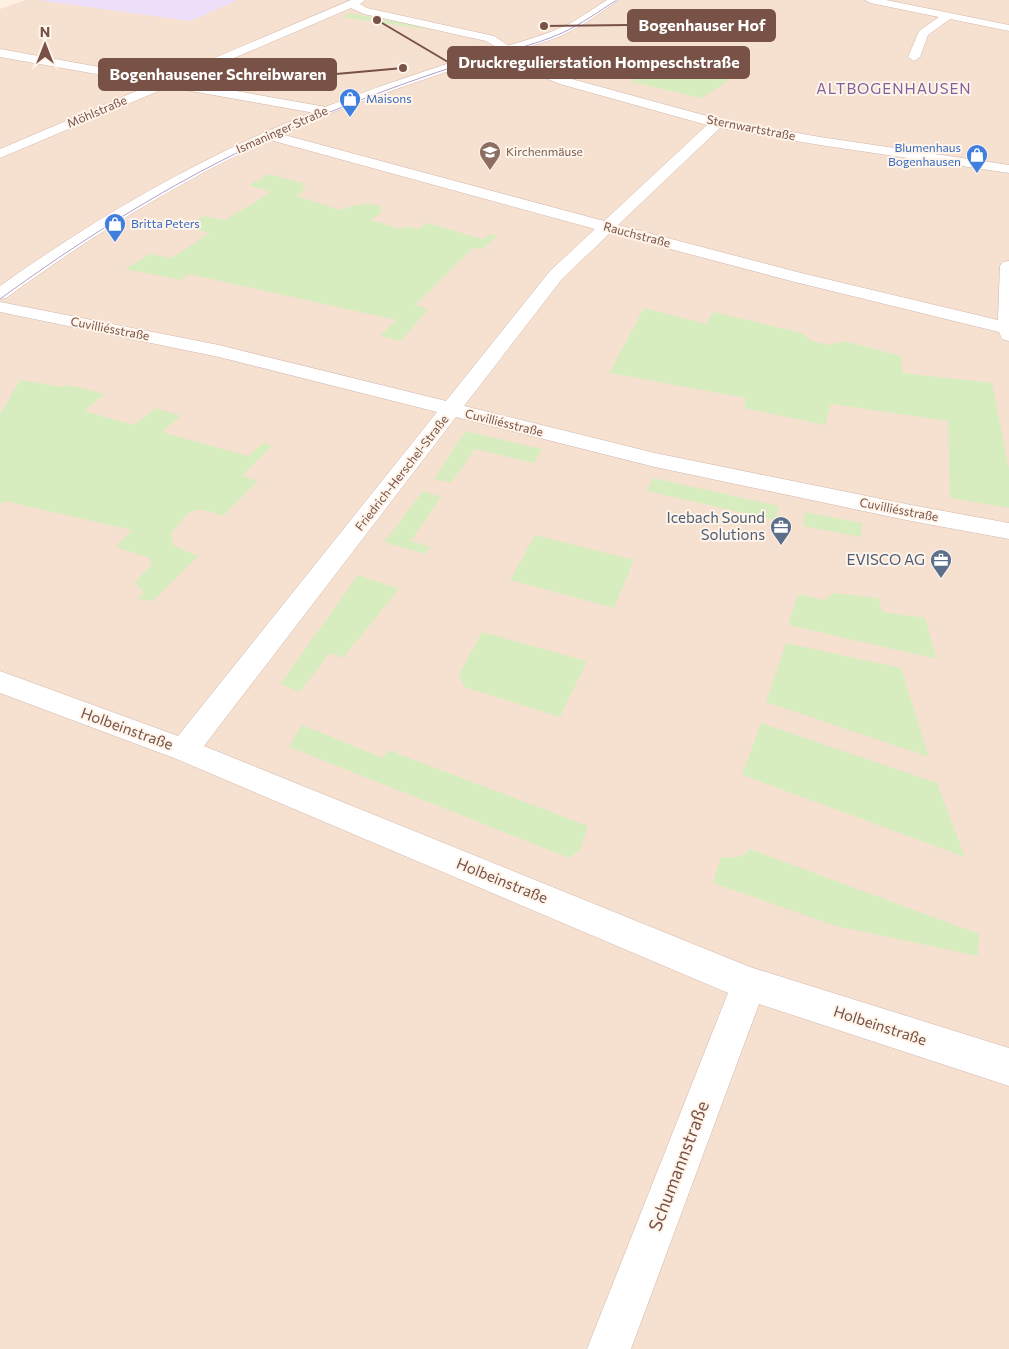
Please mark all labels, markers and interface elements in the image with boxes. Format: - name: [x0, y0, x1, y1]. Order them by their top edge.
- callout: Bogenhauser Hof: [628, 10, 775, 41]
- text: Bogenhauser Hof: [639, 15, 766, 34]
- north arrow: [20, 20, 70, 70]
- text: N: [40, 23, 50, 40]
- callout: Druckregulierstation Hompeschstraße: [448, 47, 749, 78]
- text: Druckregulierstation Hompeschstraße: [458, 52, 740, 71]
- callout: Bogenhausener Schreibwaren: [99, 59, 336, 90]
- text: Bogenhausener Schreibwaren: [109, 64, 327, 83]
- district label: ALTBOGENHAUSEN: [816, 79, 972, 97]
- shop icon: Maisons: [338, 87, 362, 118]
- place label: Maisons: [366, 91, 412, 105]
- street label: Möhlstraße: [65, 92, 129, 130]
- street label: Ismaninger Straße: [234, 103, 329, 156]
- street label: Sternwartstraße: [706, 112, 797, 142]
- school or university icon: Kirchenmäuse: [478, 140, 502, 171]
- place label: Blumenhaus Bogenhausen: [888, 140, 961, 168]
- shop icon: Blumenhaus Bogenhausen: [965, 143, 989, 174]
- place label: Kirchenmäuse: [506, 144, 583, 158]
- shop icon: Britta Peters: [103, 212, 127, 243]
- place label: Britta Peters: [131, 216, 200, 230]
- street label: Rauchstraße: [602, 218, 672, 250]
- street label: Cuvilliésstraße: [70, 314, 151, 343]
- street label: Cuvilliésstraße: [464, 406, 545, 439]
- street label: Friedrich-Herschel-Straße: [352, 412, 451, 533]
- street label: Cuvilliésstraße: [859, 495, 940, 524]
- place label: Icebach Sound Solutions: [666, 508, 765, 543]
- office icon: Icebach Sound Solutions: [769, 515, 793, 546]
- office icon: EVISCO AG: [929, 548, 953, 579]
- place label: EVISCO AG: [847, 550, 925, 568]
- street label: Holbeinstraße: [79, 703, 176, 753]
- street label: Holbeinstraße: [454, 854, 551, 907]
- street label: Holbeinstraße: [831, 1002, 929, 1049]
- street label: Schumannstraße: [643, 1097, 713, 1234]

